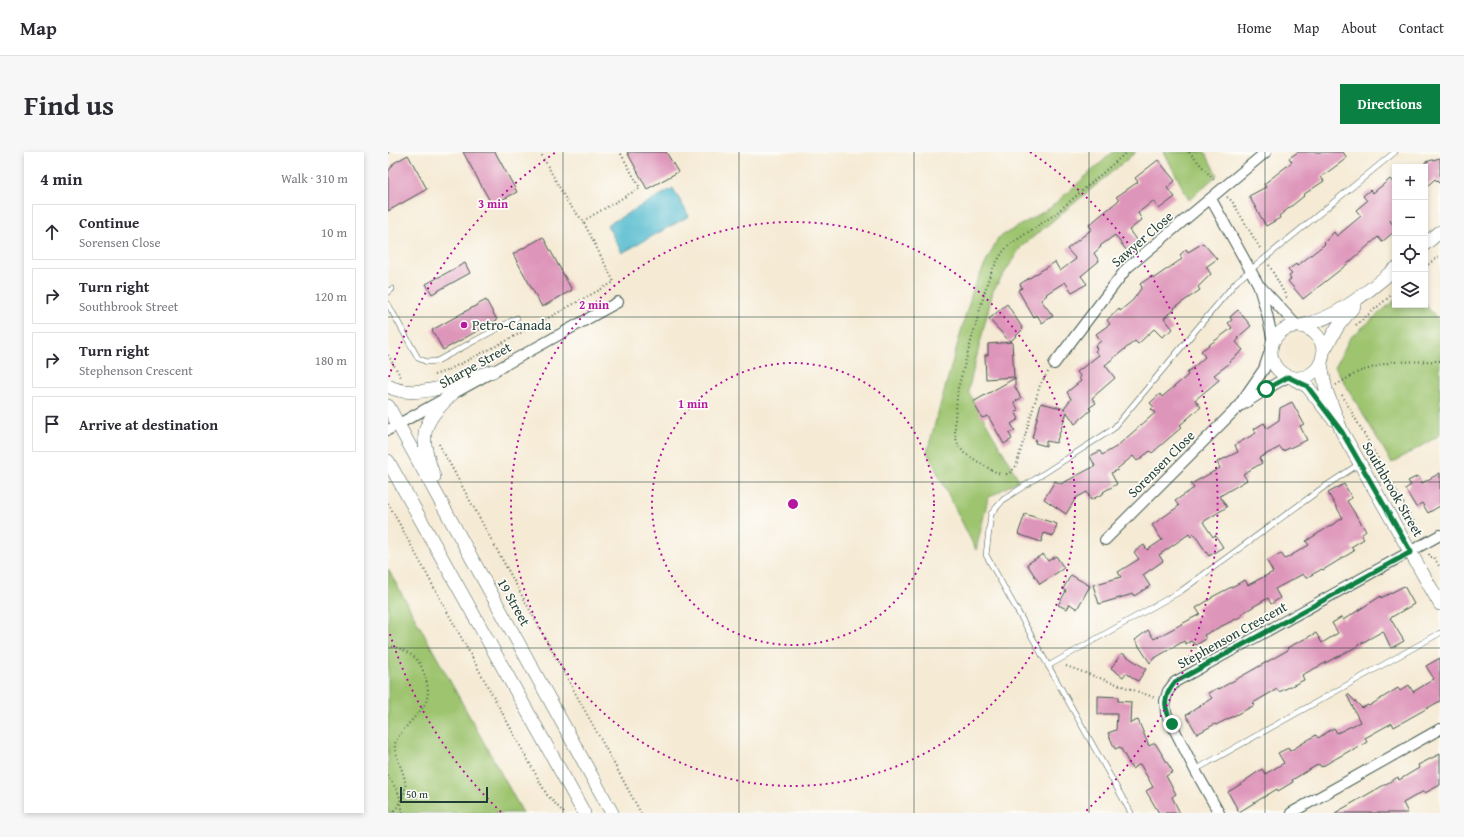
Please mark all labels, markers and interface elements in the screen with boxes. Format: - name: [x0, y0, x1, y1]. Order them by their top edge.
- text: Map: [20, 14, 57, 42]
- text: Home: [1237, 18, 1272, 38]
- text: Map: [1294, 18, 1319, 38]
- text: About: [1341, 18, 1377, 38]
- text: Contact: [1399, 18, 1444, 38]
- text: Find us: [24, 84, 114, 125]
- button: Directions: [1340, 84, 1440, 124]
- map controls: [1392, 164, 1428, 308]
- button: +: [1392, 164, 1428, 200]
- text: 4 min: [40, 166, 82, 191]
- text: Walk · 310 m: [281, 169, 348, 188]
- text: 3 min: [478, 195, 508, 212]
- button: −: [1392, 200, 1428, 236]
- street label: Sawyer Close: [1107, 206, 1178, 272]
- text: Continue: [79, 212, 140, 233]
- icon: ahead: [41, 221, 63, 243]
- text: 10 m: [321, 223, 347, 242]
- text: Sorensen Close: [79, 233, 161, 252]
- button: locate: [1392, 236, 1428, 272]
- button: layers: [1392, 272, 1428, 308]
- text: Turn right: [79, 276, 150, 297]
- icon: right: [41, 285, 63, 307]
- text: 120 m: [315, 287, 347, 306]
- text: 2 min: [579, 296, 609, 313]
- text: Southbrook Street: [79, 297, 178, 316]
- place label: Petro-Canada: [472, 315, 552, 335]
- marker: Petro-Canada: [459, 320, 469, 330]
- street label: Sharpe Street: [435, 337, 515, 393]
- text: Turn right: [79, 340, 150, 361]
- icon: right: [41, 349, 63, 371]
- text: 180 m: [315, 351, 347, 370]
- text: Stephenson Crescent: [79, 361, 193, 380]
- route start: [1257, 380, 1275, 398]
- text: 1 min: [678, 395, 708, 412]
- icon: arrive: [41, 413, 63, 435]
- text: Arrive at destination: [79, 414, 218, 435]
- street label: Sorensen Close: [1123, 426, 1199, 502]
- street label: Southbrook Street: [1358, 438, 1428, 540]
- centre of rings: [786, 497, 800, 511]
- street label: 19 Street: [493, 574, 535, 630]
- street label: Stephenson Crescent: [1173, 596, 1291, 673]
- route end: [1163, 715, 1181, 733]
- scale bar: [400, 785, 488, 804]
- text: 50 m: [406, 786, 428, 802]

